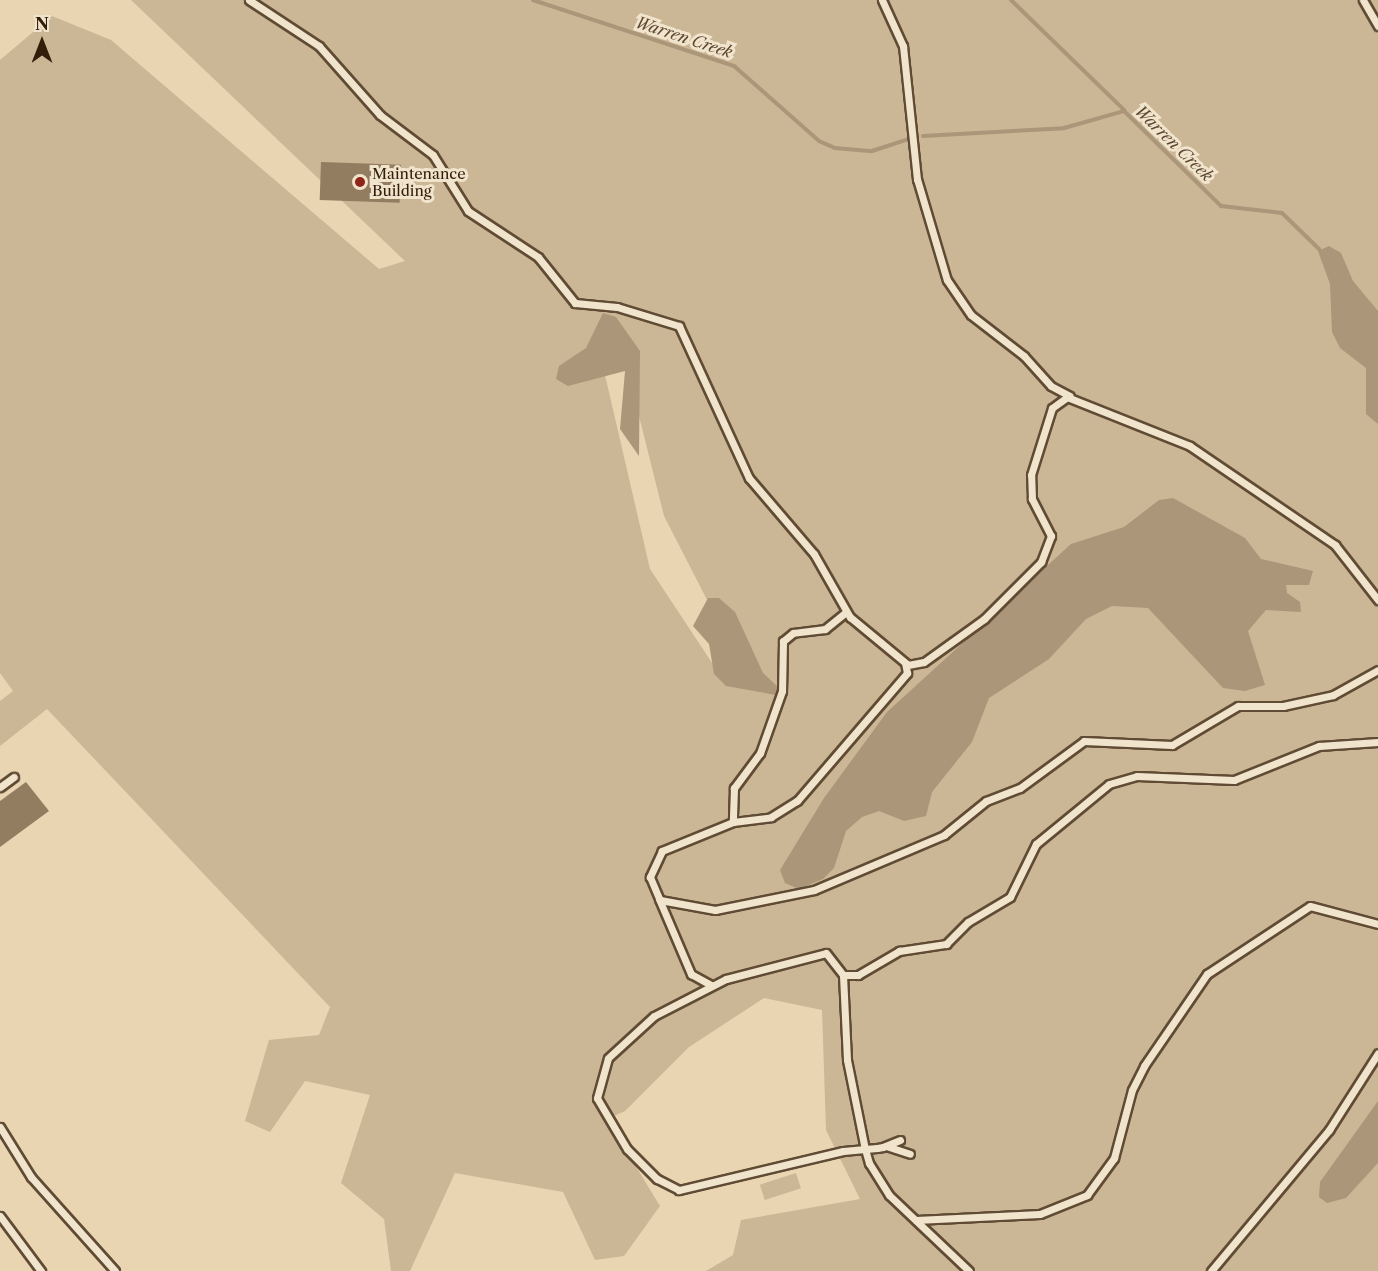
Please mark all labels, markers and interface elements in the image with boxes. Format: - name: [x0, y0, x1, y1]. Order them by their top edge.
- north arrow: [12, 12, 72, 72]
- water label: Warren Creek: [633, 12, 735, 62]
- text: N: [35, 14, 49, 34]
- water label: Warren Creek: [1131, 101, 1217, 185]
- place label: Maintenance Building: [372, 164, 466, 199]
- marker: Maintenance Building: [353, 175, 367, 189]

